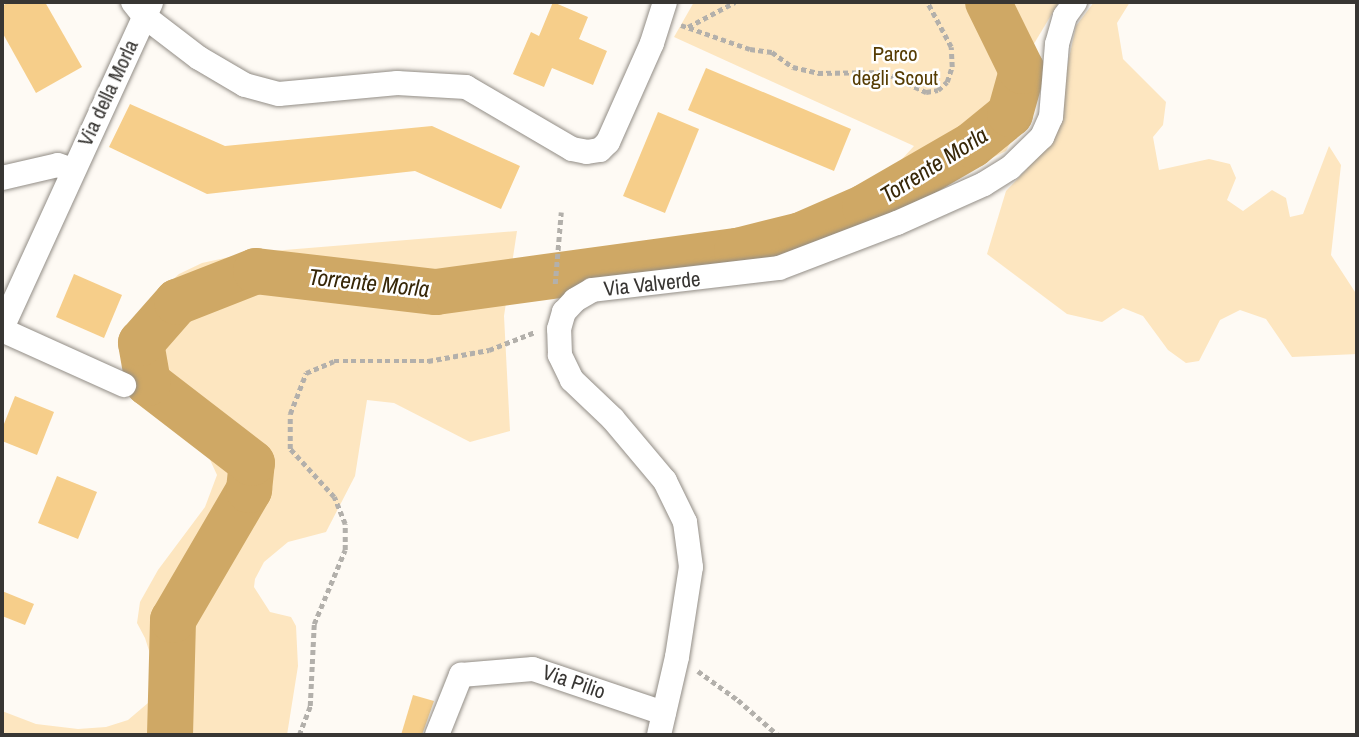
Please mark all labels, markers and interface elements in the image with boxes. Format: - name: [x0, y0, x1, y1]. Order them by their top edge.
- street label: Via della Morla: [72, 36, 144, 150]
- park label: Parco degli Scout: [852, 41, 938, 91]
- water label: Torrente Morla: [875, 121, 993, 209]
- water label: Torrente Morla: [307, 263, 431, 303]
- street label: Via Valverde: [602, 266, 702, 302]
- street label: Via Pilio: [539, 660, 609, 704]

